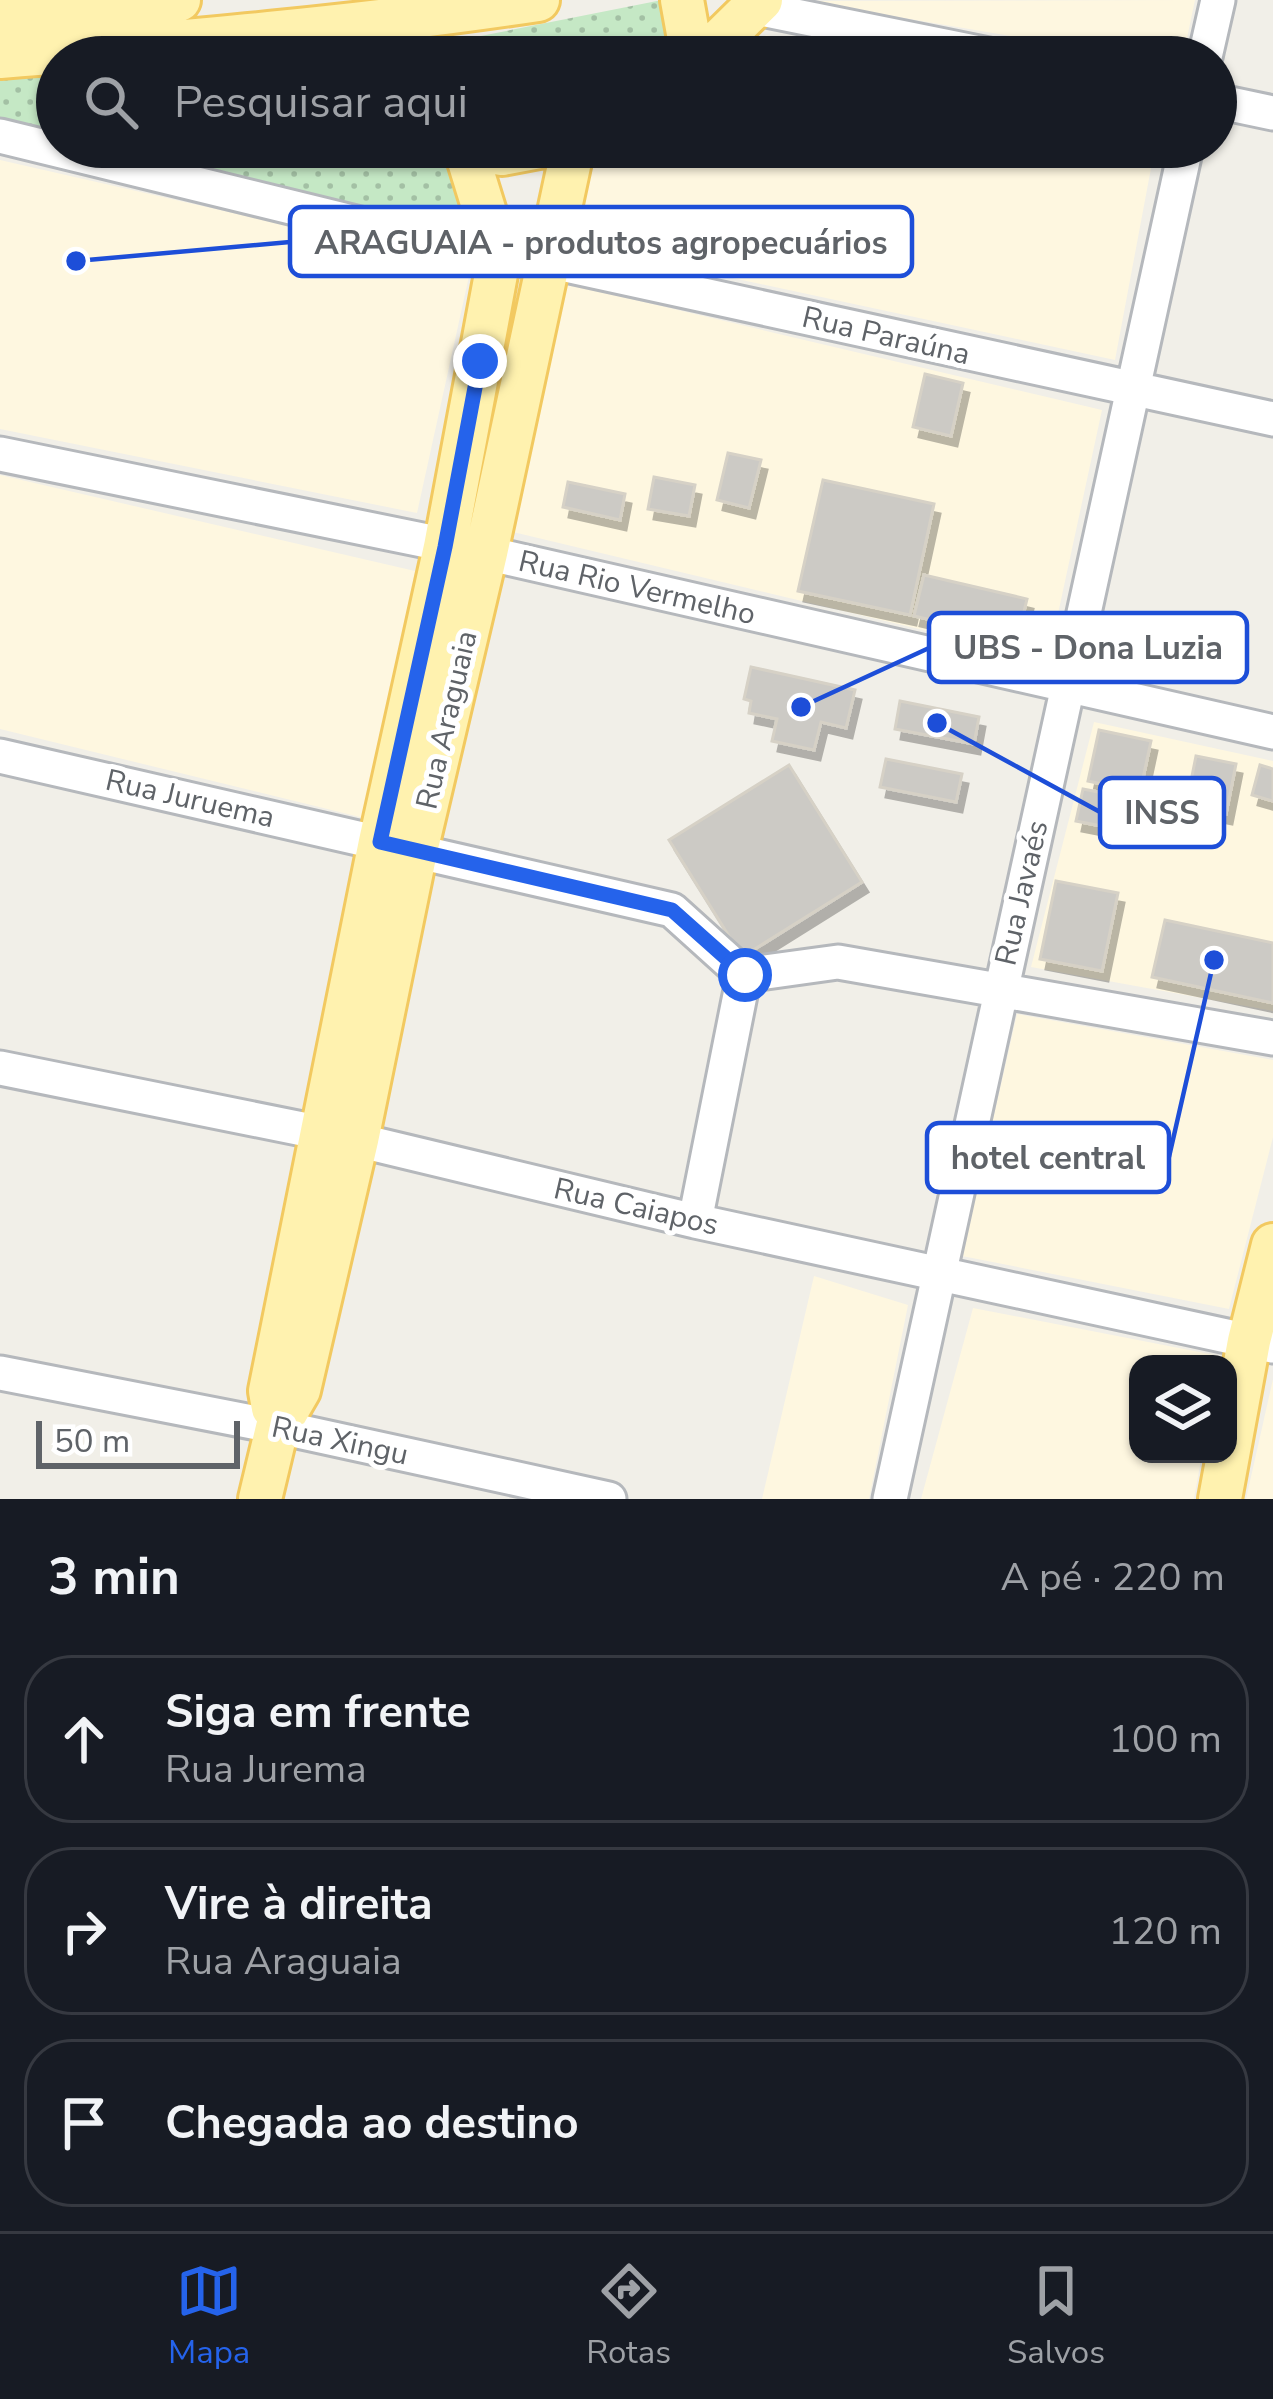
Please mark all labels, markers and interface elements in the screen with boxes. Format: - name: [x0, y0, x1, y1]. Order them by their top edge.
- search box: [36, 36, 1237, 168]
- icon: search: [78, 69, 144, 135]
- text: Pesquisar aqui: [174, 72, 468, 133]
- callout: ARAGUAIA - produtos agropecuários: [290, 207, 912, 276]
- text: ARAGUAIA - produtos agropecuários: [314, 221, 888, 266]
- street label: Rua Paraúna: [798, 297, 974, 375]
- route end: [453, 334, 507, 388]
- street label: Rua Rio Vermelho: [515, 541, 759, 635]
- callout: UBS - Dona Luzia: [929, 613, 1247, 682]
- text: UBS - Dona Luzia: [953, 626, 1223, 671]
- street label: Rua Araguaia: [407, 627, 487, 813]
- street label: Rua Juruema: [102, 760, 278, 838]
- callout: INSS: [1100, 778, 1224, 847]
- text: INSS: [1124, 791, 1200, 836]
- street label: Rua Javaés: [985, 817, 1059, 969]
- route start: [718, 948, 772, 1002]
- callout: hotel central: [927, 1123, 1169, 1192]
- text: hotel central: [951, 1136, 1146, 1181]
- street label: Rua Caiapos: [550, 1168, 722, 1246]
- map controls: [1129, 1355, 1237, 1463]
- button: layers: [1129, 1355, 1237, 1463]
- street label: Rua Xingu: [268, 1407, 412, 1475]
- scale bar: [36, 1415, 240, 1468]
- text: 50 m: [54, 1419, 130, 1464]
- text: 3 min: [48, 1542, 180, 1612]
- text: A pé · 220 m: [1001, 1551, 1225, 1604]
- text: Siga em frente: [165, 1682, 471, 1743]
- icon: ahead: [51, 1706, 117, 1772]
- text: 100 m: [1108, 1713, 1222, 1766]
- text: Rua Jurema: [165, 1743, 367, 1796]
- text: Vire à direita: [165, 1874, 433, 1935]
- icon: right: [51, 1898, 117, 1964]
- text: 120 m: [1108, 1905, 1222, 1958]
- text: Rua Araguaia: [165, 1935, 402, 1988]
- icon: arrive: [51, 2090, 117, 2156]
- text: Chegada ao destino: [165, 2093, 579, 2154]
- tab: Mapa: [168, 2258, 250, 2375]
- tab: Rotas: [586, 2258, 671, 2375]
- tab: Salvos: [1007, 2258, 1105, 2375]

